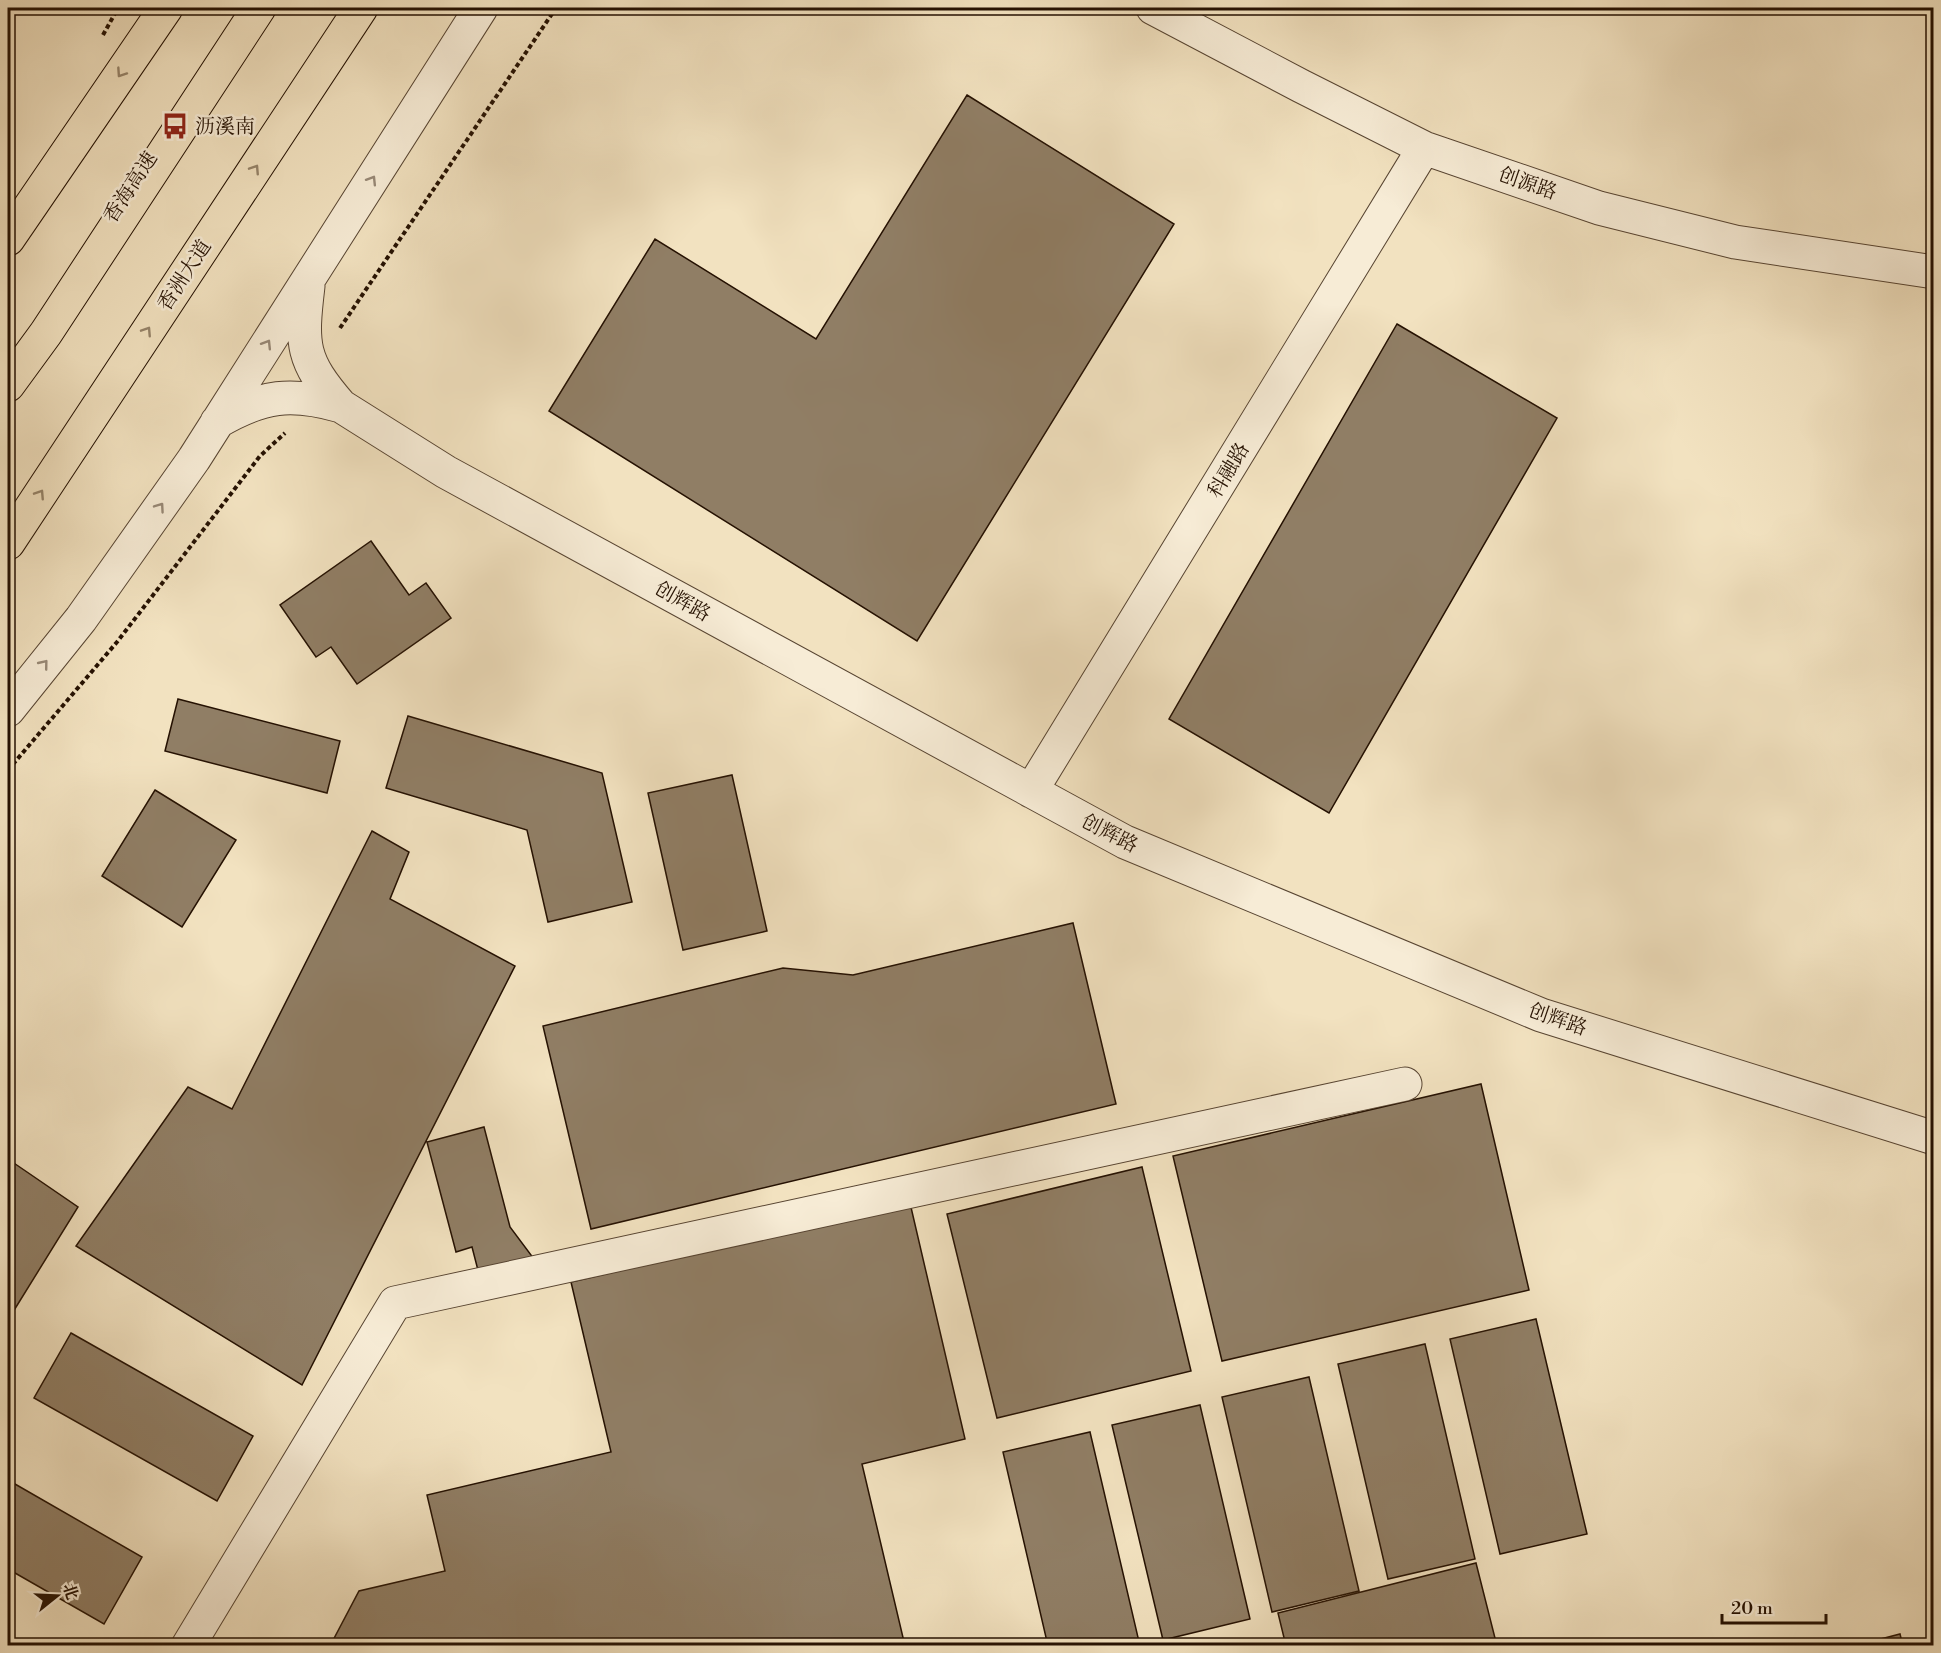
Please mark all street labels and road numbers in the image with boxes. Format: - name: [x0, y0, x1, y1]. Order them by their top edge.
- street label: 香海高速: [99, 147, 164, 228]
- street label: 创源路: [1495, 163, 1560, 206]
- street label: 香洲大道: [153, 235, 218, 316]
- street label: 科融路: [1203, 439, 1255, 503]
- street label: 创辉路: [650, 577, 715, 628]
- street label: 创辉路: [1077, 810, 1142, 859]
- street label: 创辉路: [1525, 999, 1590, 1042]

